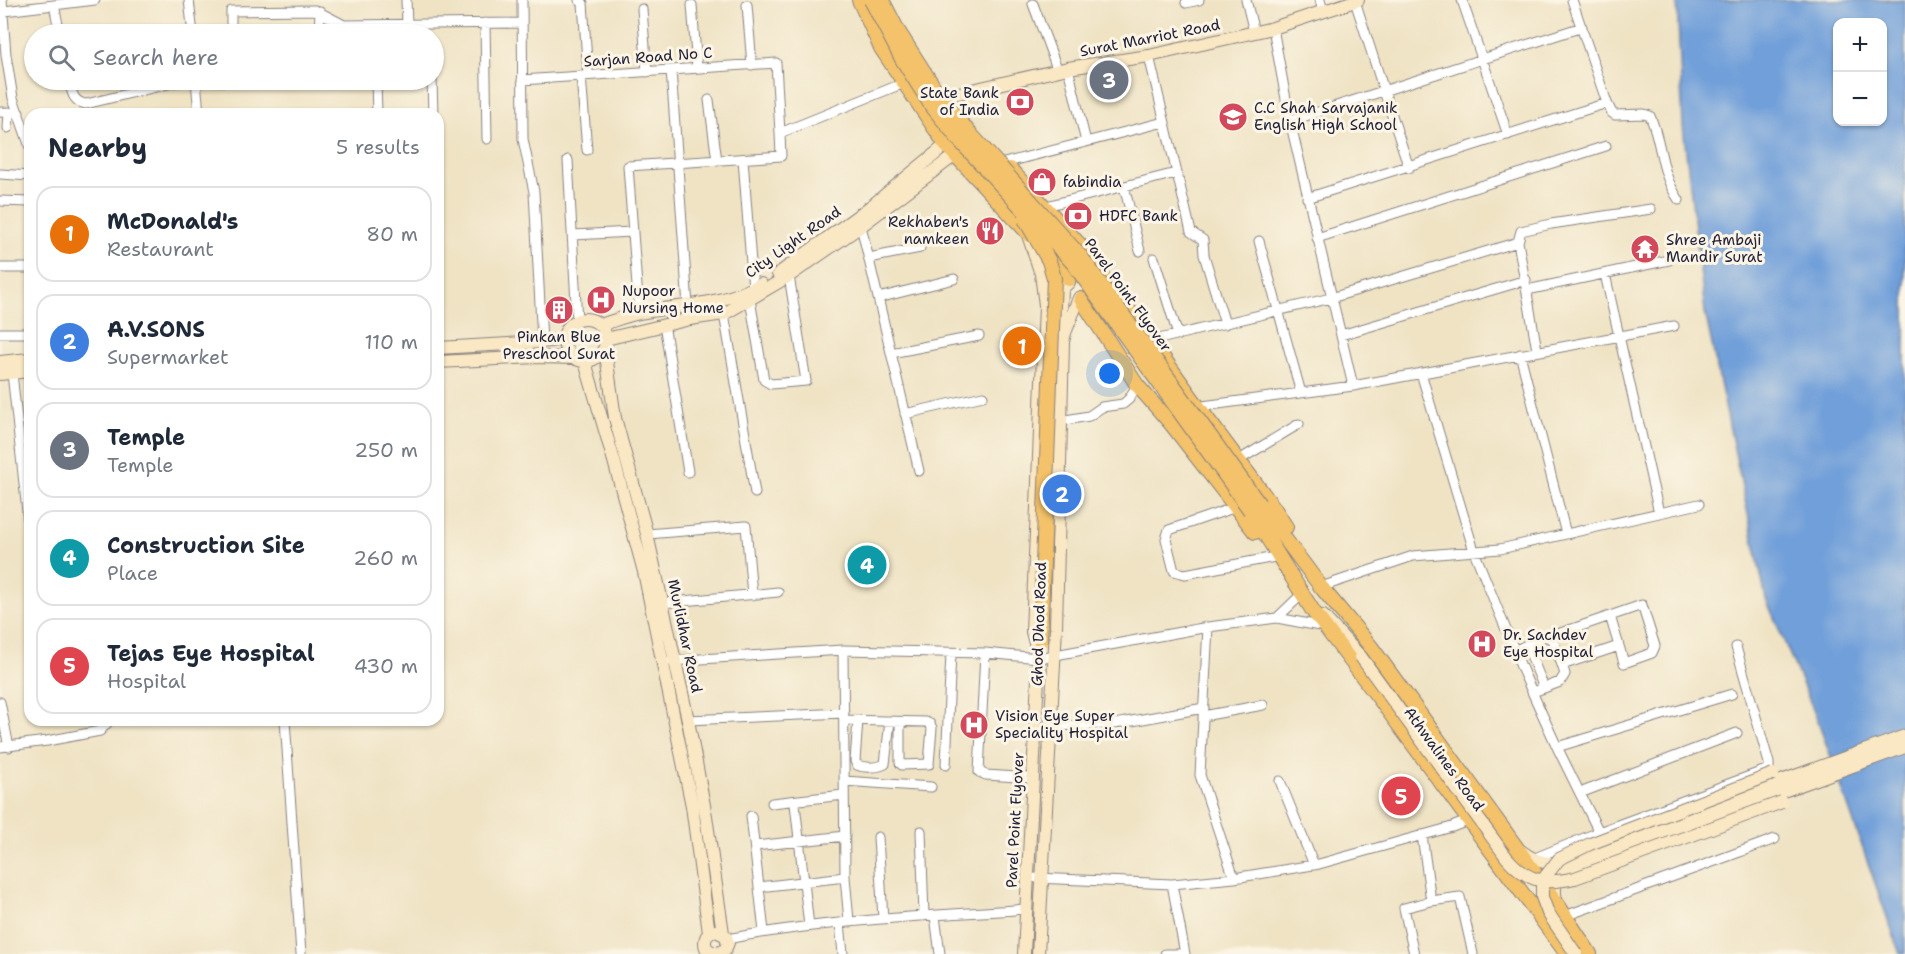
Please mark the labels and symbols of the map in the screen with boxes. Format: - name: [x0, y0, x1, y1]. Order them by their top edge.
- street label: Surat Marriot Road: [1078, 14, 1222, 61]
- street label: Sarjan Road No C: [583, 43, 713, 71]
- pin: 3: [1090, 58, 1128, 103]
- place label: State Bank of India: [920, 83, 1000, 120]
- bank icon: State Bank of India: [1004, 86, 1036, 118]
- place label: C.C Shah Sarvajanik English High School: [1254, 98, 1398, 135]
- school or university icon: C.C Shah Sarvajanik English High School: [1217, 101, 1249, 133]
- shop icon: fabindia: [1026, 166, 1058, 198]
- place label: fabindia: [1063, 172, 1122, 192]
- bank icon: HDFC Bank: [1062, 200, 1094, 232]
- street label: City Light Road: [741, 201, 845, 283]
- place label: HDFC Bank: [1099, 206, 1178, 226]
- place label: Rekhaben's namkeen: [888, 212, 969, 249]
- restaurant icon: Rekhaben's namkeen: [974, 215, 1006, 247]
- place label: Shree Ambaji Mandir Surat: [1666, 230, 1763, 267]
- temple icon: Shree Ambaji Mandir Surat: [1629, 233, 1661, 265]
- street label: Parel Point Flyover: [1080, 234, 1176, 356]
- place label: Nupoor Nursing Home: [622, 281, 724, 318]
- hospital icon: Nupoor Nursing Home: [585, 284, 617, 316]
- building icon: Pinkan Blue Preschool Surat: [543, 294, 575, 326]
- pin: 1: [1002, 324, 1042, 368]
- place label: Pinkan Blue Preschool Surat: [503, 327, 615, 364]
- your location: [1095, 359, 1124, 388]
- pin: 2: [1042, 472, 1082, 516]
- pin: 4: [848, 542, 886, 588]
- street label: Ghod Dhod Road: [1027, 561, 1051, 687]
- street label: Murlidhar Road: [663, 577, 707, 695]
- place label: Dr. Sachdev Eye Hospital: [1503, 625, 1594, 662]
- hospital icon: Dr. Sachdev Eye Hospital: [1466, 628, 1498, 660]
- street label: Athwalines Road: [1399, 703, 1489, 816]
- place label: Vision Eye Super Speciality Hospital: [995, 706, 1129, 743]
- hospital icon: Vision Eye Super Speciality Hospital: [958, 709, 990, 741]
- street label: Parel Point Flyover: [1001, 752, 1029, 888]
- pin: 5: [1382, 774, 1420, 818]

